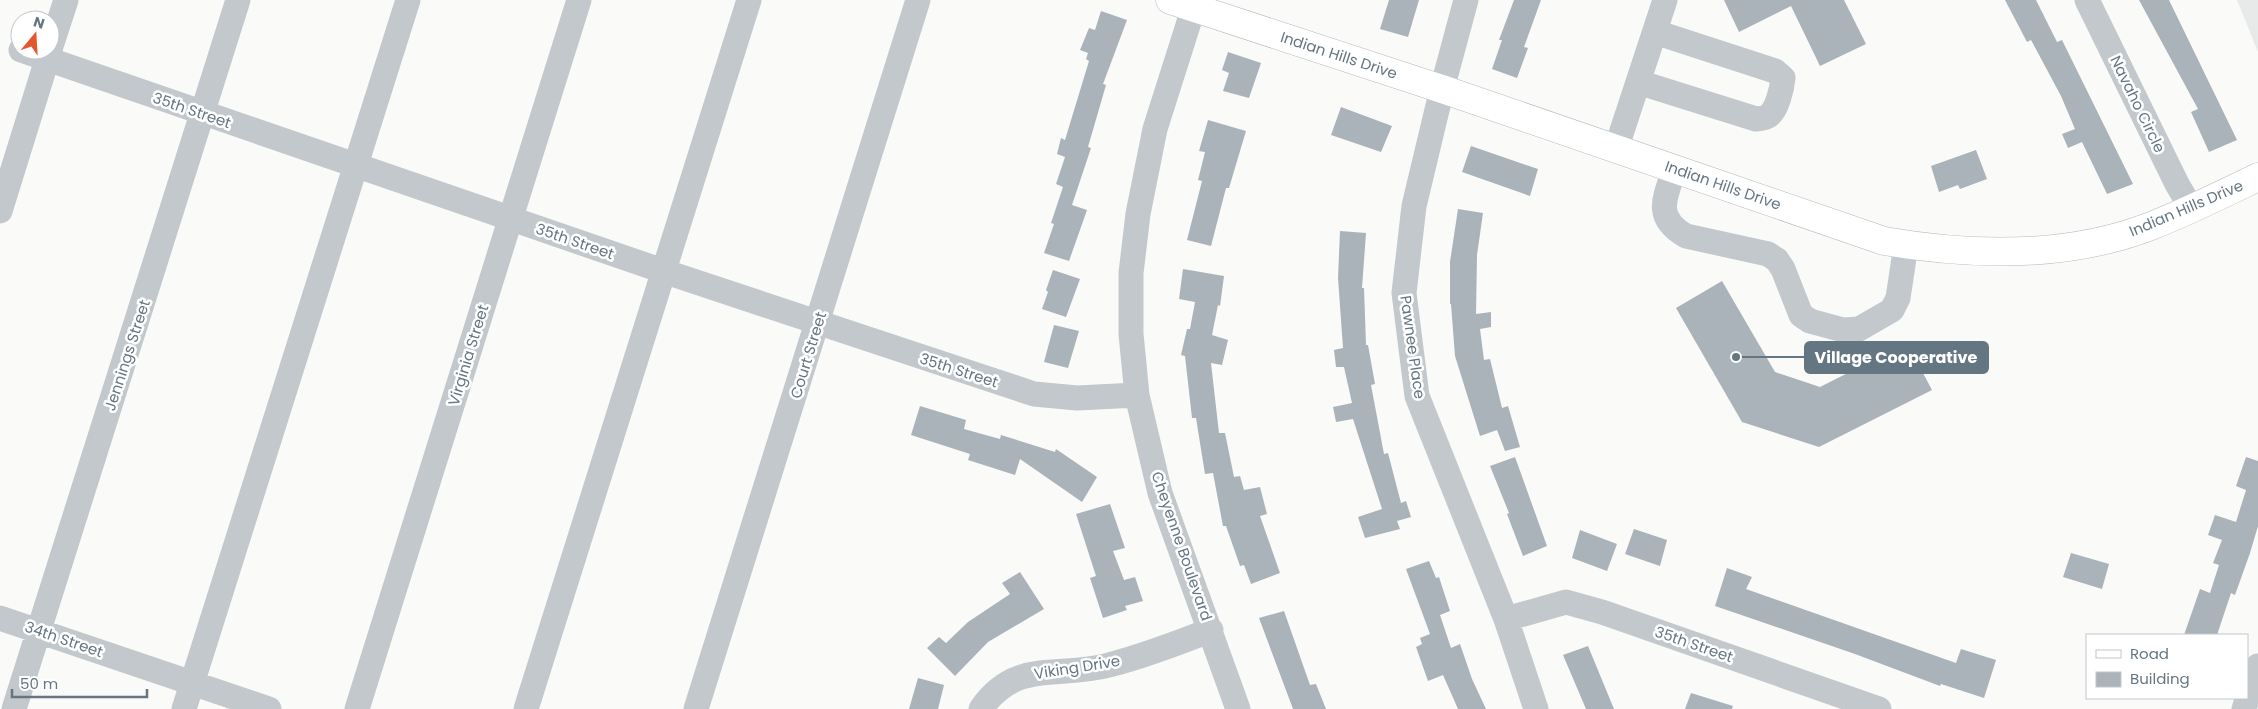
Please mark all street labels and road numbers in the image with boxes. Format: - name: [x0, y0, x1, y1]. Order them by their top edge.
- street label: Indian Hills Drive: [1278, 26, 1400, 84]
- street label: Navaho Circle: [2105, 52, 2171, 156]
- street label: 35th Street: [150, 87, 234, 133]
- street label: Indian Hills Drive: [1662, 155, 1784, 215]
- street label: Indian Hills Drive: [2126, 175, 2246, 241]
- street label: 35th Street: [533, 218, 617, 264]
- street label: Pawnee Place: [1395, 294, 1431, 400]
- street label: Jennings Street: [99, 297, 155, 413]
- street label: Virginia Street: [443, 302, 493, 408]
- street label: Court Street: [785, 309, 831, 401]
- street label: 35th Street: [917, 347, 1001, 393]
- street label: Cheyenne Boulevard: [1147, 469, 1217, 623]
- street label: 34th Street: [22, 616, 106, 662]
- street label: 35th Street: [1652, 621, 1736, 667]
- street label: Viking Drive: [1033, 650, 1121, 684]

